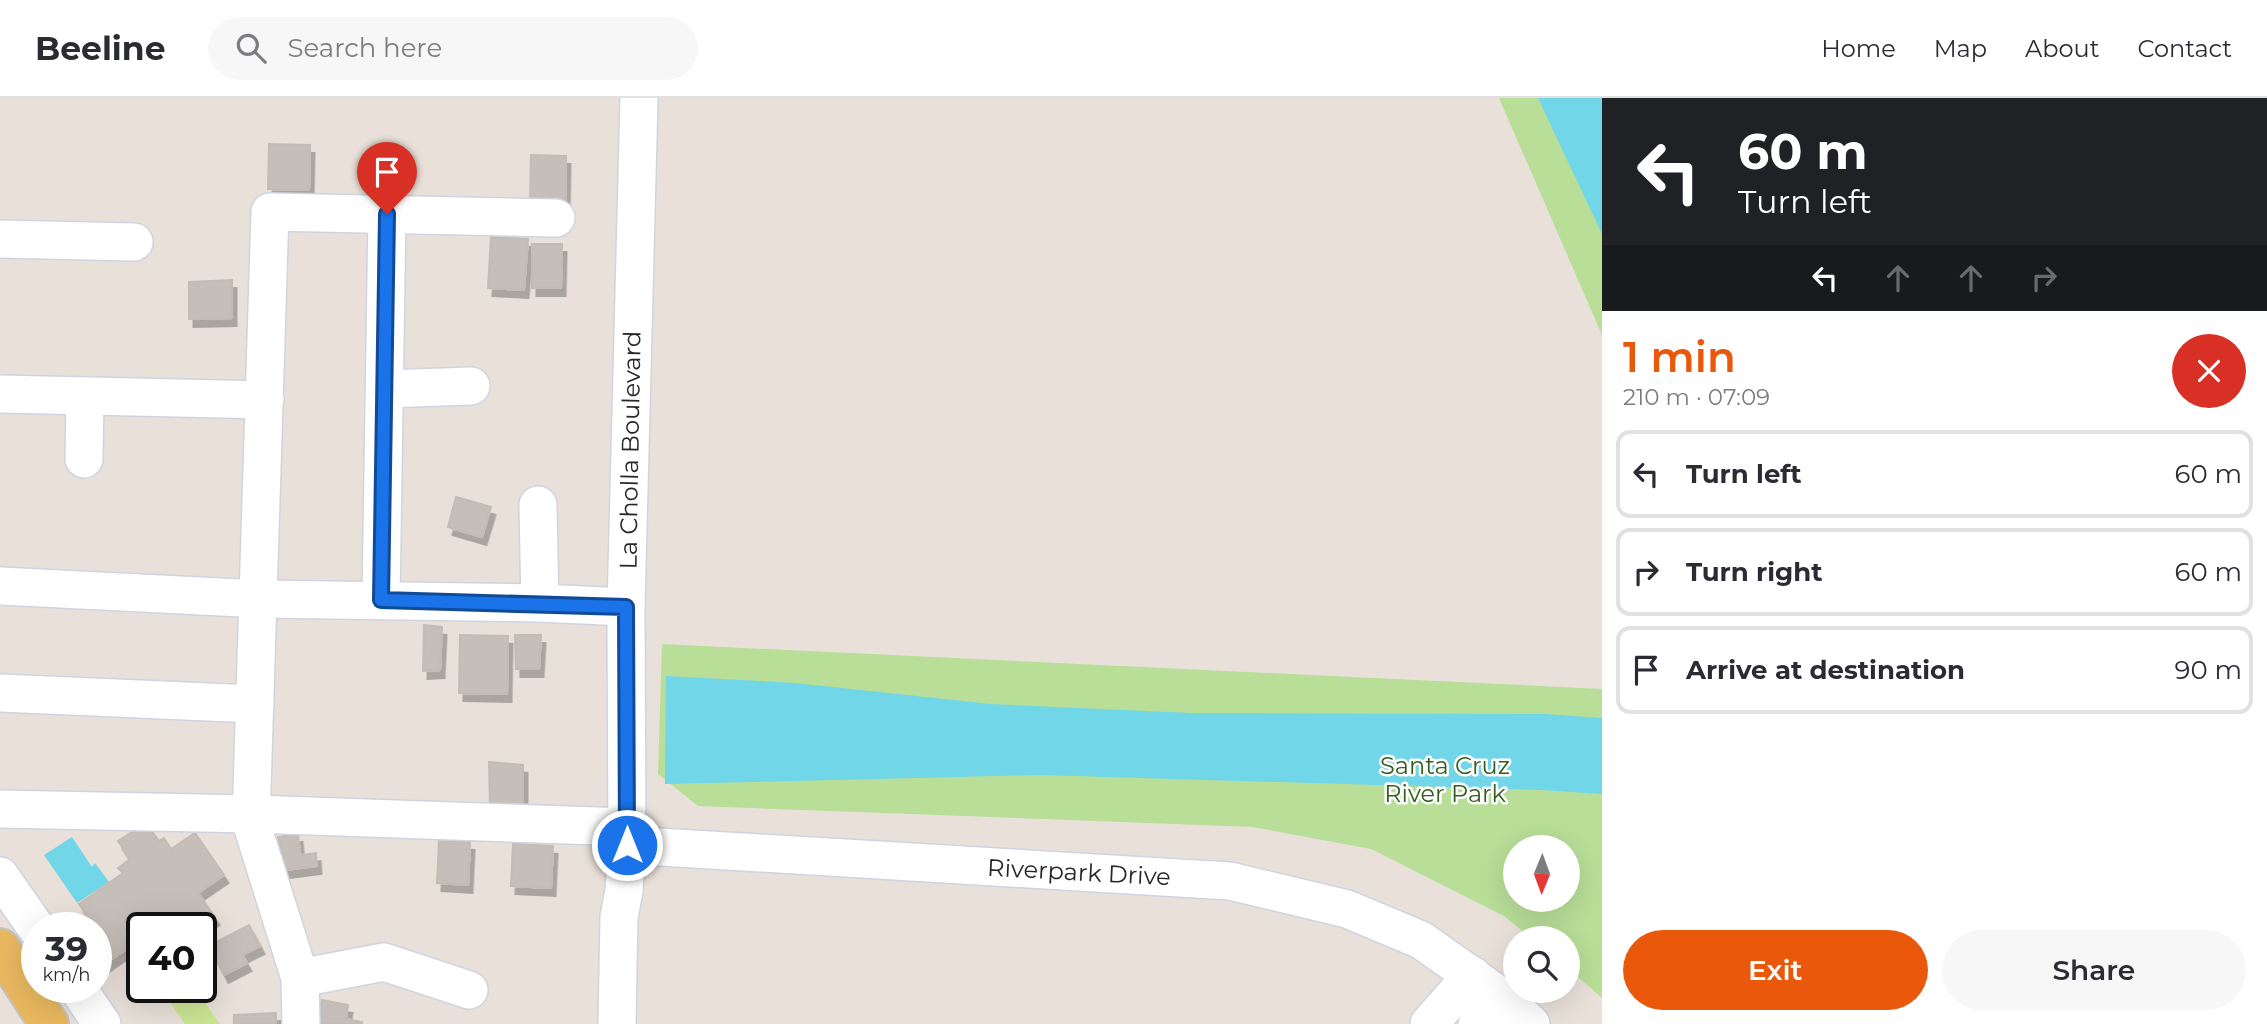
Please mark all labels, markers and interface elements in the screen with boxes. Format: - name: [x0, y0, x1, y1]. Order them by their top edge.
- search box: [208, 17, 698, 80]
- text: Beeline: [35, 28, 166, 68]
- icon: search: [232, 29, 270, 67]
- text: Search here: [288, 32, 442, 64]
- text: Home: [1821, 34, 1896, 63]
- text: Map: [1934, 34, 1987, 63]
- text: About: [2025, 34, 2099, 63]
- text: Contact: [2137, 34, 2232, 63]
- text: 60 m: [1738, 122, 1868, 181]
- icon: left: [1623, 126, 1714, 217]
- pin: [357, 142, 417, 214]
- icon: arrive: [368, 153, 406, 191]
- text: Turn left: [1738, 182, 1872, 221]
- icon: left: [1806, 259, 1844, 297]
- icon: ahead: [1879, 259, 1917, 297]
- icon: ahead: [1952, 259, 1990, 297]
- icon: right: [2025, 259, 2063, 297]
- street label: La Cholla Boulevard: [613, 331, 647, 569]
- text: 1 min: [1623, 331, 1736, 383]
- button: close: [2172, 334, 2246, 408]
- text: 210 m · 07:09: [1623, 383, 1770, 411]
- icon: left: [1627, 455, 1665, 493]
- text: Turn left: [1686, 458, 1802, 490]
- text: 60 m: [2175, 458, 2242, 490]
- icon: right: [1627, 553, 1665, 591]
- text: Turn right: [1686, 556, 1822, 588]
- text: 60 m: [2175, 556, 2242, 588]
- icon: arrive: [1627, 651, 1665, 689]
- text: Arrive at destination: [1686, 654, 1965, 686]
- text: 90 m: [2175, 654, 2242, 686]
- park label: Santa Cruz River Park: [1380, 751, 1510, 808]
- position arrow: [590, 808, 664, 882]
- north arrow: [1503, 835, 1580, 912]
- map controls: [1503, 835, 1580, 1003]
- street label: Riverpark Drive: [987, 853, 1171, 891]
- speed limit sign: 40: [126, 912, 217, 1003]
- button: search: [1503, 926, 1580, 1003]
- text: 39: [45, 927, 88, 970]
- button: Exit: [1623, 930, 1928, 1010]
- button: Share: [1942, 930, 2246, 1010]
- text: km/h: [42, 964, 91, 986]

